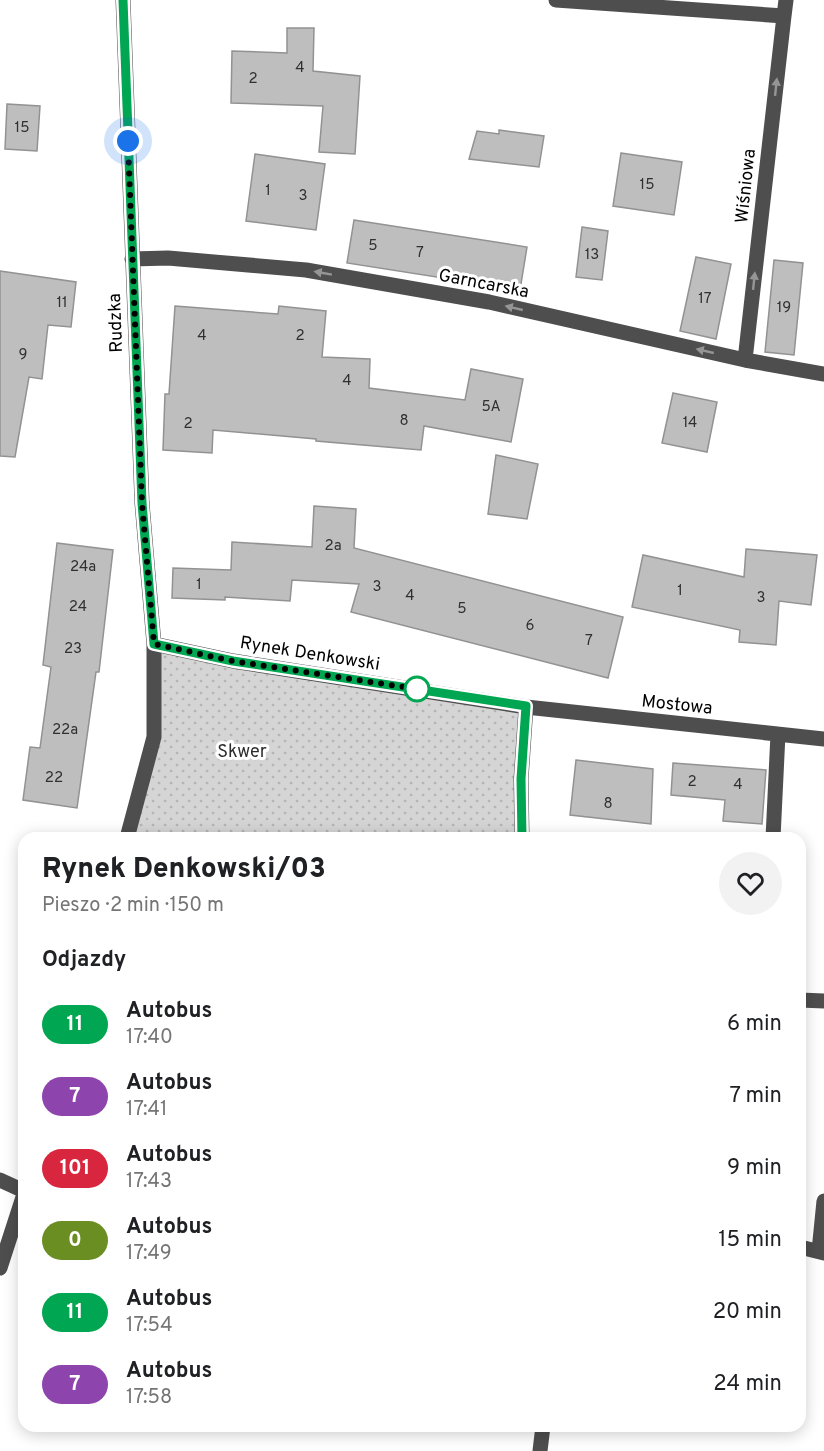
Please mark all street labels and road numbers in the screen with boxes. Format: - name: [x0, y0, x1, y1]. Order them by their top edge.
- street label: Wiśniowa: [731, 148, 762, 225]
- street label: Garncarska: [436, 264, 531, 305]
- street label: Rudzka: [104, 293, 129, 353]
- street label: Rynek Denkowski: [238, 632, 381, 677]
- street label: Mostowa: [640, 690, 713, 721]

